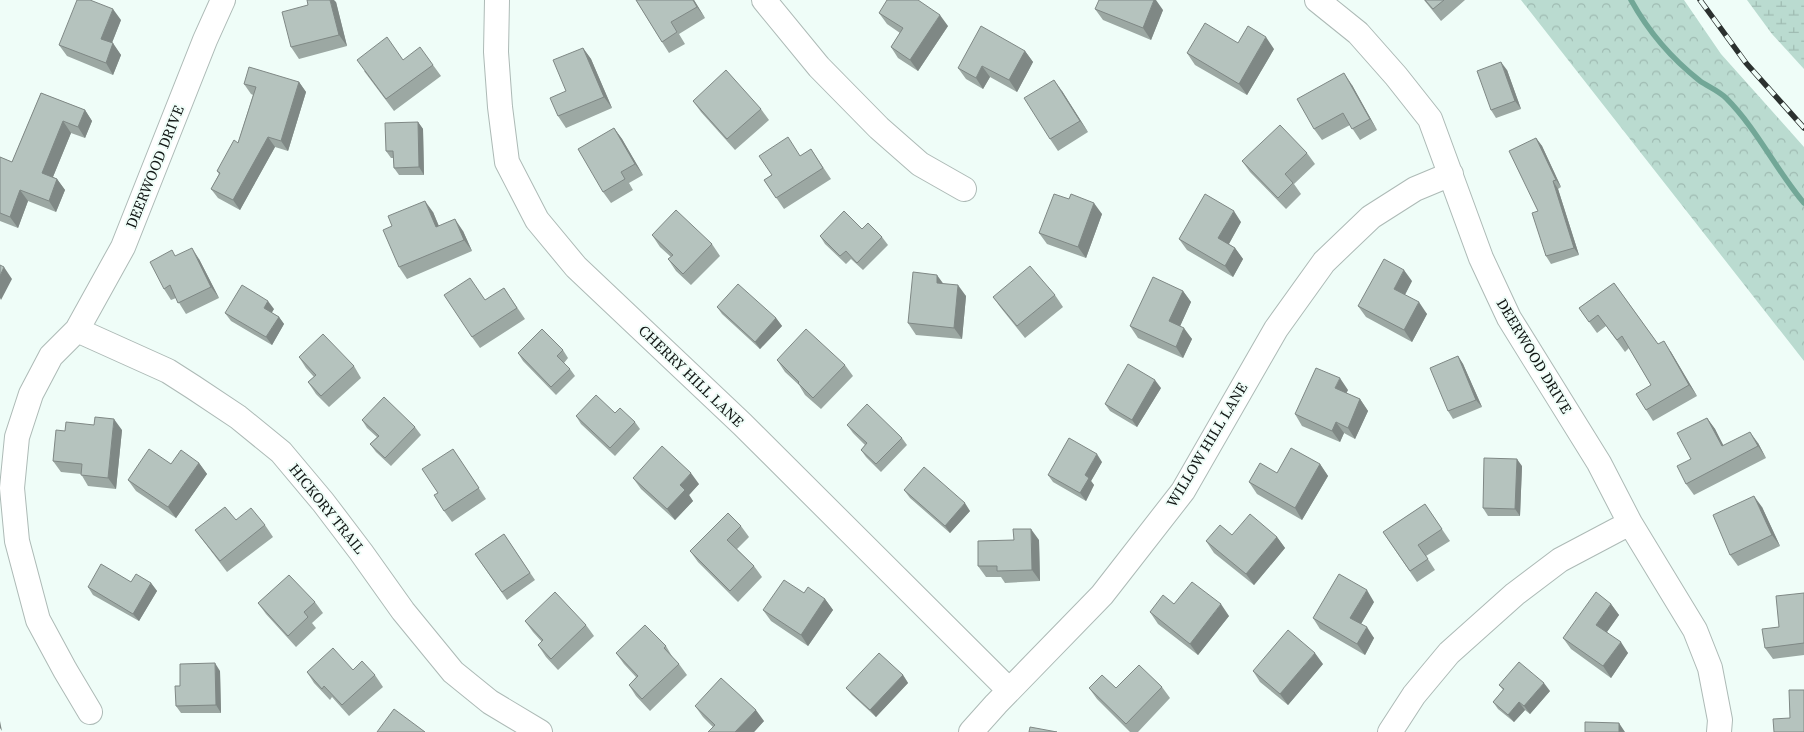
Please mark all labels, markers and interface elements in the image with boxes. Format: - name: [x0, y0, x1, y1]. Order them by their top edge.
- street label: DEERWOOD DRIVE: [120, 102, 189, 231]
- street label: DEERWOOD DRIVE: [1492, 294, 1577, 417]
- street label: CHERRY HILL LANE: [634, 320, 749, 431]
- street label: WILLOW HILL LANE: [1161, 379, 1252, 511]
- street label: HICKORY TRAIL: [284, 459, 370, 558]

